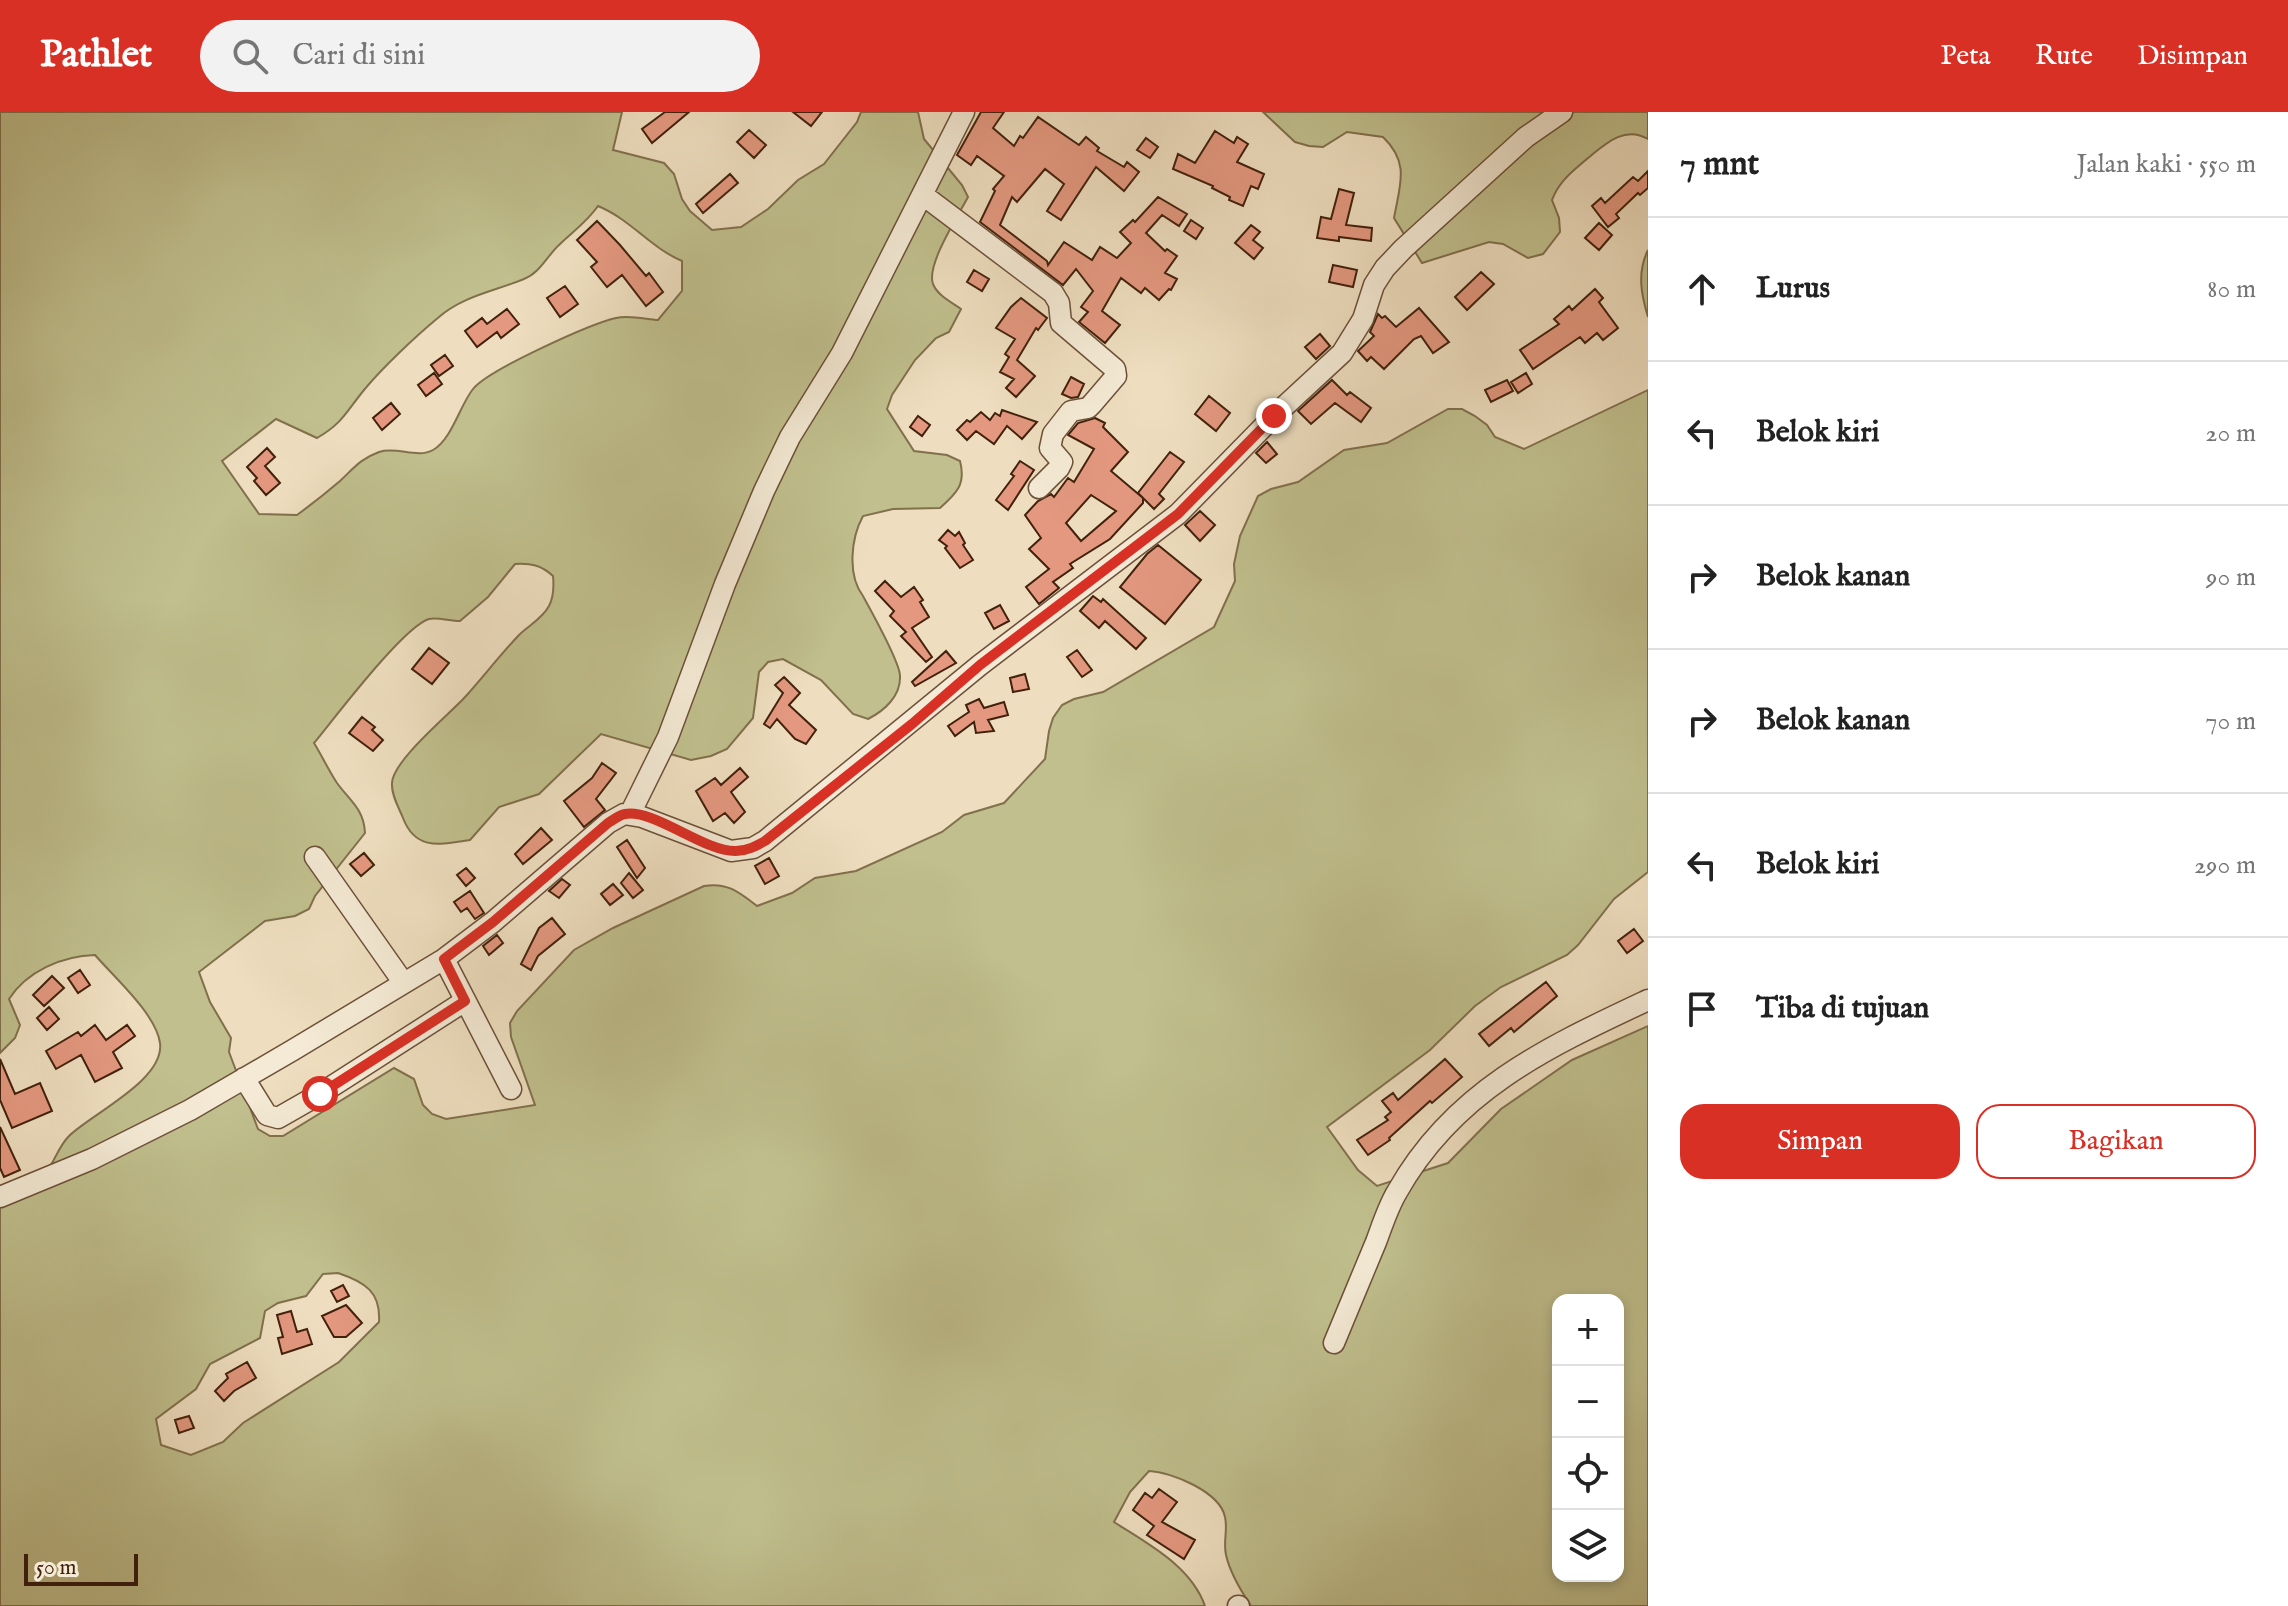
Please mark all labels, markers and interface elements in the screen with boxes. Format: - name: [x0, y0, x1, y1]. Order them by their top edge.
- search box: [200, 20, 760, 92]
- text: Pathlet: [40, 32, 152, 80]
- icon: search: [228, 34, 272, 78]
- text: Cari di sini: [292, 37, 425, 75]
- text: Peta: [1940, 39, 1991, 74]
- text: Rute: [2035, 39, 2093, 74]
- text: Disimpan: [2137, 39, 2248, 74]
- text: 7 mnt: [1680, 143, 1759, 186]
- text: Jalan kaki · 550 m: [2077, 148, 2256, 181]
- icon: ahead: [1680, 267, 1724, 311]
- text: Lurus: [1756, 270, 1830, 308]
- text: 80 m: [2207, 273, 2256, 306]
- route end: [1256, 398, 1292, 434]
- icon: left: [1680, 411, 1724, 455]
- text: Belok kiri: [1756, 414, 1879, 452]
- text: 20 m: [2205, 417, 2256, 450]
- icon: right: [1680, 555, 1724, 599]
- text: Belok kanan: [1756, 558, 1910, 596]
- text: 90 m: [2206, 561, 2256, 594]
- icon: right: [1680, 699, 1724, 743]
- text: Belok kanan: [1756, 702, 1910, 740]
- text: 70 m: [2205, 705, 2256, 738]
- icon: left: [1680, 843, 1724, 887]
- text: Belok kiri: [1756, 846, 1879, 884]
- text: 290 m: [2194, 849, 2256, 882]
- icon: arrive: [1680, 987, 1724, 1031]
- text: Tiba di tujuan: [1756, 990, 1929, 1028]
- route start: [302, 1076, 338, 1112]
- button: Simpan: [1680, 1104, 1960, 1179]
- button: Bagikan: [1976, 1104, 2256, 1179]
- map controls: [1552, 1294, 1624, 1582]
- button: +: [1552, 1294, 1624, 1366]
- button: −: [1552, 1366, 1624, 1438]
- button: locate: [1552, 1438, 1624, 1510]
- button: layers: [1552, 1510, 1624, 1582]
- scale bar: [24, 1550, 138, 1586]
- text: 50 m: [36, 1554, 77, 1582]

